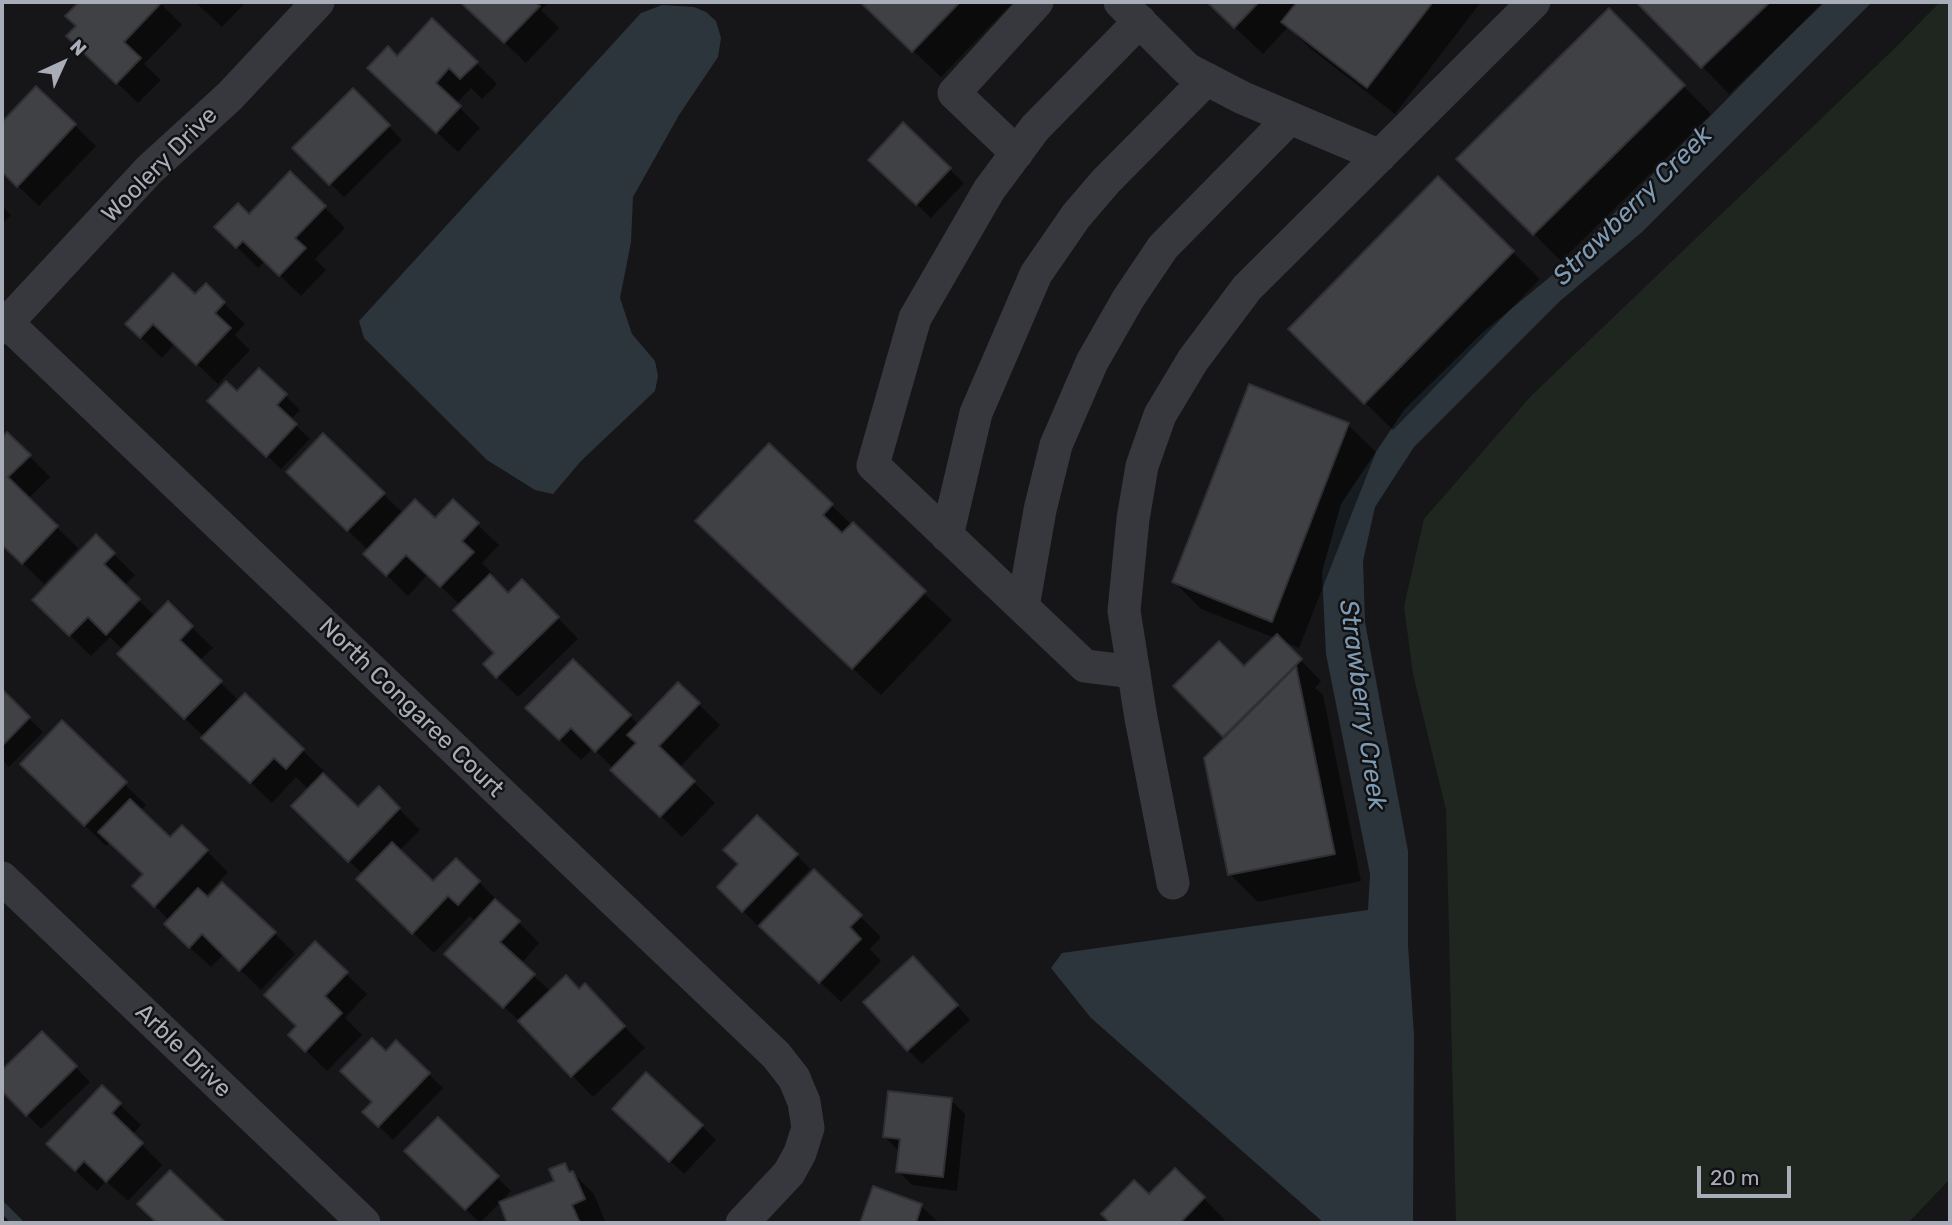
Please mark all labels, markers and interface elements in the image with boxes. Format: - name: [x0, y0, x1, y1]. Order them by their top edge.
- north arrow: [28, 28, 98, 98]
- text: N: [65, 35, 91, 61]
- street label: Woolery Drive: [96, 101, 224, 229]
- water label: Strawberry Creek: [1547, 120, 1719, 292]
- water label: Strawberry Creek: [1332, 598, 1392, 812]
- street label: North Congaree Court: [313, 612, 509, 804]
- street label: Arble Drive: [129, 998, 237, 1104]
- scale bar: [1700, 1152, 1794, 1196]
- text: 20 m: [1710, 1165, 1759, 1190]

